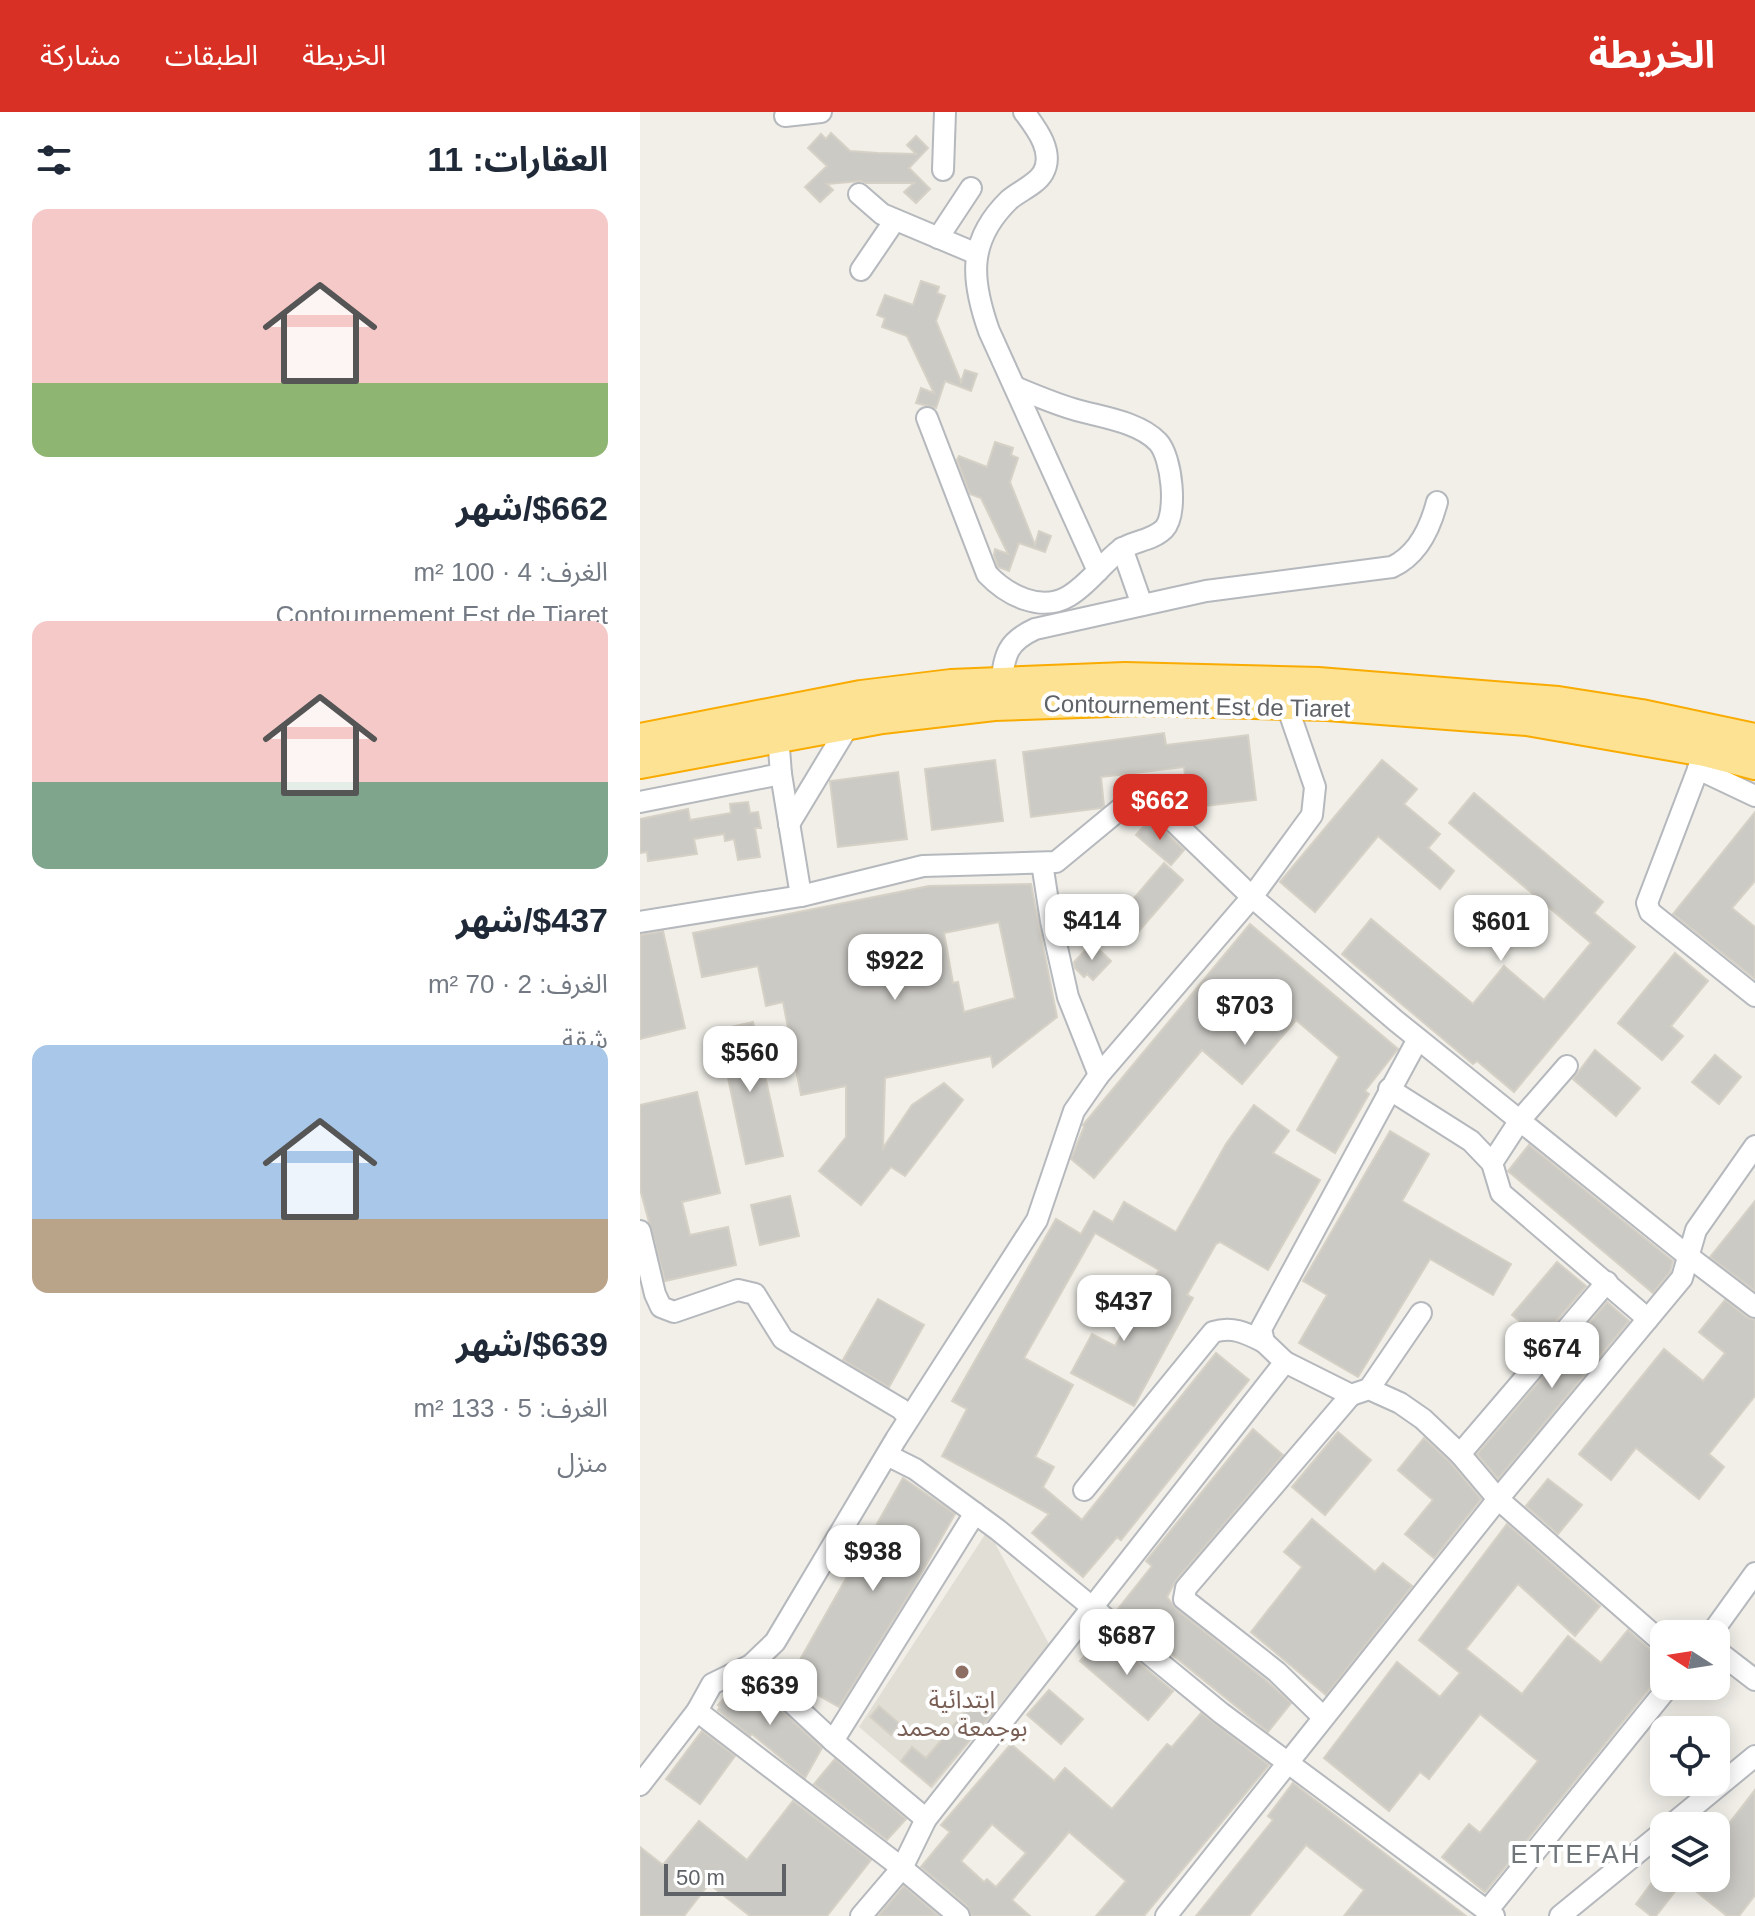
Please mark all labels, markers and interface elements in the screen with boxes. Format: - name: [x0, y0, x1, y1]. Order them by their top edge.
- text: الخريطة: [1589, 34, 1715, 76]
- text: مشاركة: [40, 40, 121, 71]
- text: الطبقات: [165, 40, 258, 71]
- text: الخريطة: [302, 40, 386, 71]
- icon: filters: [32, 138, 76, 182]
- text: العقارات: 11: [427, 140, 608, 178]
- icon: home: [248, 261, 392, 405]
- text: $662/شهر: [456, 489, 608, 527]
- text: الغرف: 4 · 100 m²: [413, 557, 608, 587]
- text: Contournement Est de Tiaret: [276, 600, 608, 630]
- icon: home: [248, 673, 392, 817]
- street label: Contournement Est de Tiaret: [1043, 690, 1351, 722]
- pin: $662: [1113, 774, 1207, 842]
- text: $662: [1131, 785, 1189, 815]
- pin: $414: [1045, 894, 1139, 962]
- pin: $601: [1454, 895, 1548, 963]
- text: $437/شهر: [456, 901, 608, 939]
- text: $414: [1063, 905, 1121, 935]
- text: $601: [1472, 906, 1530, 936]
- pin: $922: [848, 934, 942, 1002]
- text: $922: [866, 945, 924, 975]
- text: الغرف: 2 · 70 m²: [428, 969, 608, 999]
- pin: $703: [1198, 979, 1292, 1047]
- text: $703: [1216, 990, 1274, 1020]
- text: شقة: [562, 1024, 608, 1054]
- pin: $560: [703, 1026, 797, 1094]
- text: $560: [721, 1037, 779, 1067]
- icon: home: [248, 1097, 392, 1241]
- pin: $437: [1077, 1275, 1171, 1343]
- text: $437: [1095, 1286, 1153, 1316]
- pin: $674: [1505, 1322, 1599, 1390]
- text: $639/شهر: [456, 1325, 608, 1363]
- text: $674: [1523, 1333, 1581, 1363]
- text: الغرف: 5 · 133 m²: [413, 1393, 608, 1423]
- text: منزل: [557, 1448, 608, 1478]
- pin: $938: [826, 1525, 920, 1593]
- text: $938: [844, 1536, 902, 1566]
- pin: $687: [1080, 1609, 1174, 1677]
- text: $687: [1098, 1620, 1156, 1650]
- north arrow: [1650, 1620, 1730, 1700]
- map controls: [1650, 1620, 1730, 1892]
- pin: $639: [723, 1659, 817, 1727]
- marker: ابتدائية بوجمعة محمد: [953, 1663, 971, 1681]
- text: $639: [741, 1670, 799, 1700]
- place label: ابتدائية بوجمعة محمد: [896, 1686, 1028, 1742]
- button: locate: [1650, 1716, 1730, 1796]
- button: layers: [1650, 1812, 1730, 1892]
- district label: ETTEFAH: [1510, 1839, 1642, 1869]
- scale bar: [664, 1860, 786, 1896]
- text: 50 m: [676, 1865, 725, 1890]

